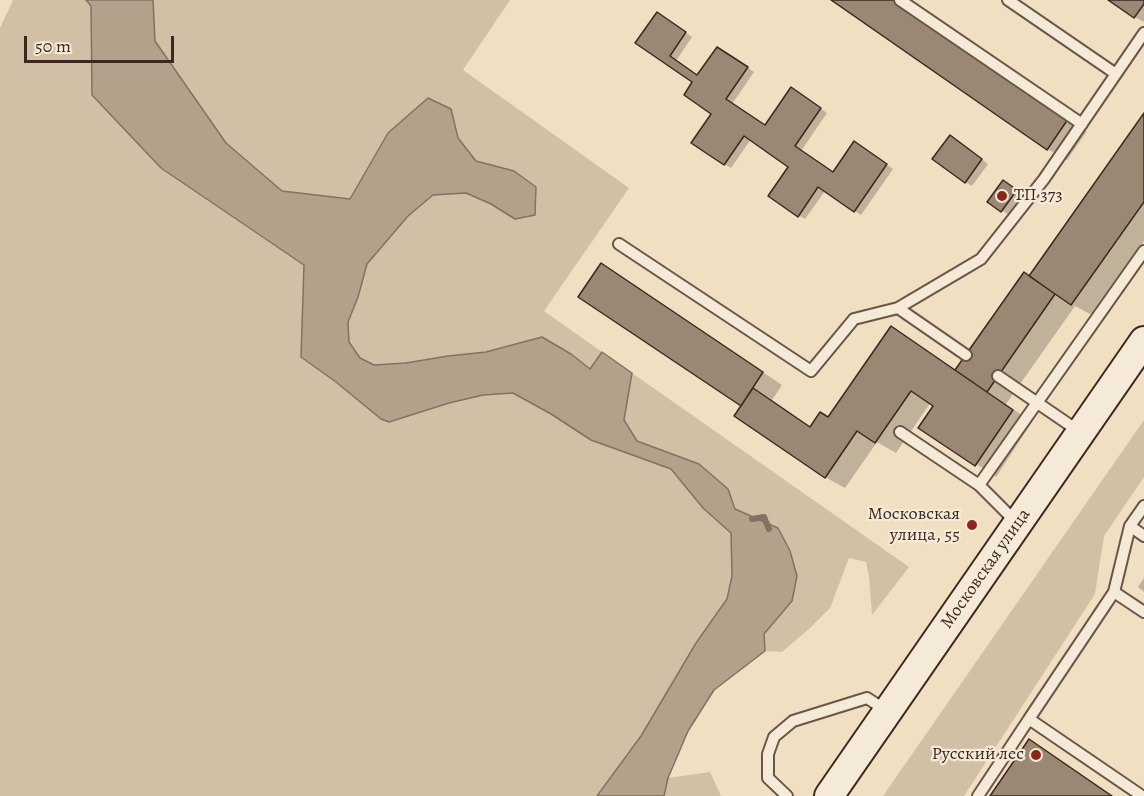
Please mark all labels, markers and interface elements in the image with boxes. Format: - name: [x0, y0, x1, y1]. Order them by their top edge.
- scale bar: [27, 24, 177, 62]
- text: 50 m: [35, 34, 71, 58]
- place label: ТП 373: [1014, 185, 1063, 207]
- marker: ТП 373: [995, 189, 1009, 203]
- place label: Московская улица, 55: [868, 504, 960, 546]
- street label: Московская улица: [937, 505, 1035, 633]
- marker: Московская улица, 55: [965, 518, 979, 532]
- place label: Русский лес: [932, 744, 1024, 766]
- marker: Русский лес: [1029, 748, 1043, 762]

